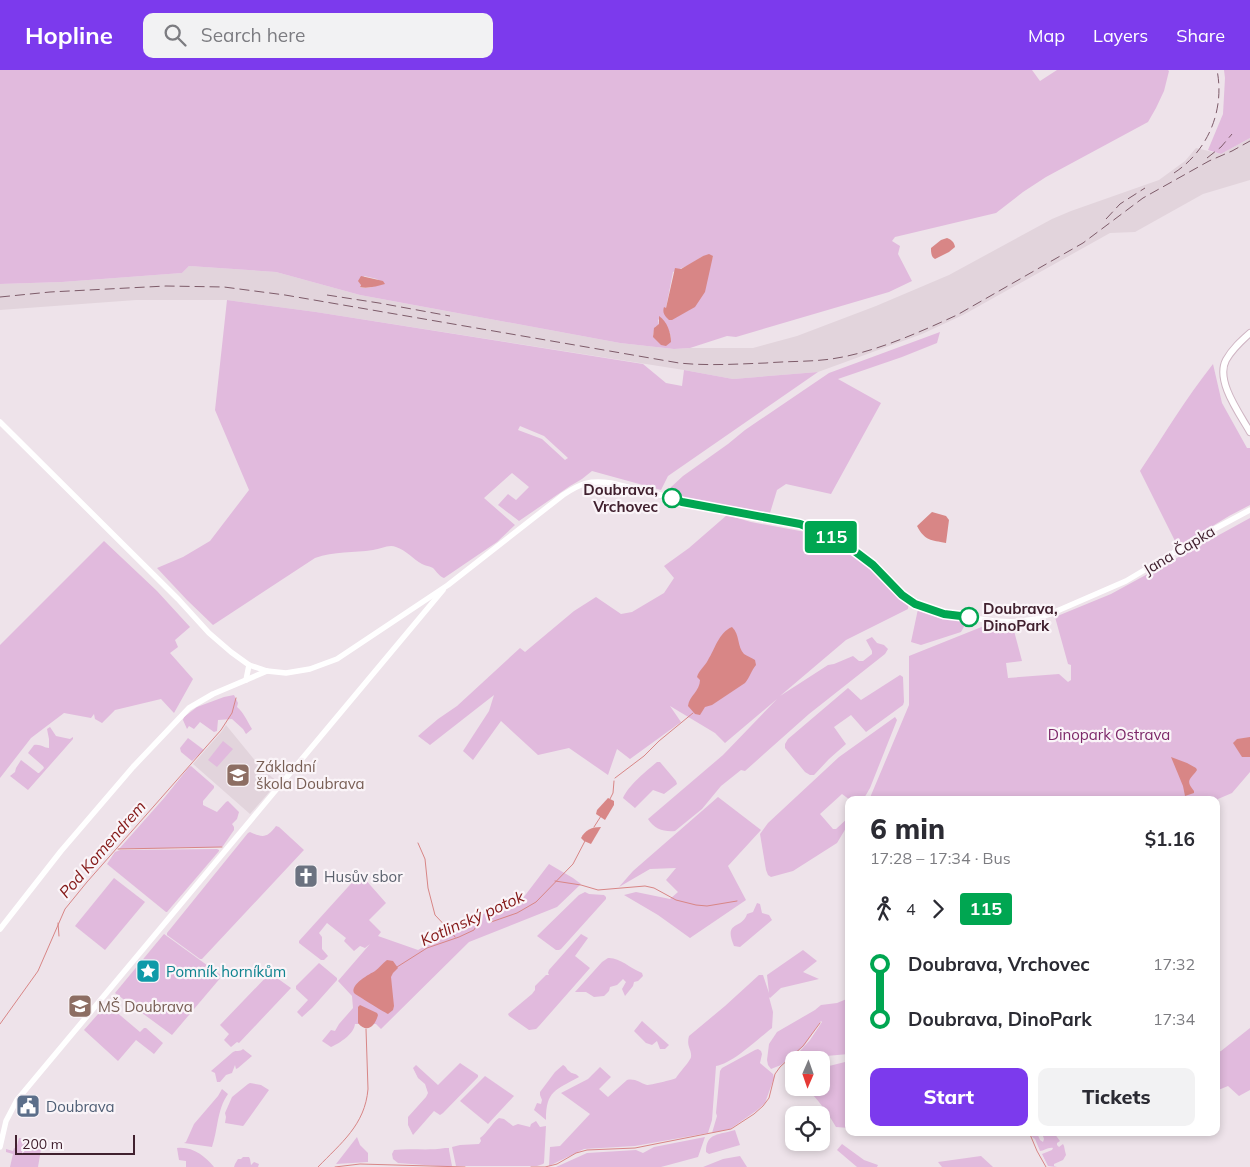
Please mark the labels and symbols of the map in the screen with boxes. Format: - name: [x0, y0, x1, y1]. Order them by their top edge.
- place label: Doubrava, Vrchovec: [583, 480, 658, 516]
- marker: Doubrava, Vrchovec: [662, 488, 682, 508]
- line badge: 115: [802, 521, 860, 553]
- street label: Jana Čapka: [1140, 521, 1218, 579]
- place label: Doubrava, DinoPark: [983, 599, 1058, 635]
- marker: Doubrava, DinoPark: [959, 607, 979, 627]
- park label: Dinopark Ostrava: [1048, 725, 1170, 744]
- place label: Základní škola Doubrava: [256, 757, 365, 793]
- school or university icon: Základní škola Doubrava: [225, 762, 251, 788]
- water label: Pod Komendrem: [54, 796, 150, 902]
- church icon: Husův sbor: [293, 863, 319, 889]
- place label: Husův sbor: [324, 867, 403, 886]
- water label: Kotlinský potok: [417, 886, 528, 950]
- place icon: Pomník horníkům: [135, 958, 161, 984]
- place label: Pomník horníkům: [166, 962, 286, 981]
- school or university icon: MŠ Doubrava: [67, 993, 93, 1019]
- place label: MŠ Doubrava: [98, 997, 193, 1016]
- north arrow: [785, 1051, 830, 1096]
- public building icon: Doubrava: [15, 1093, 41, 1119]
- place label: Doubrava: [46, 1097, 115, 1116]
- scale bar: [15, 1132, 135, 1155]

